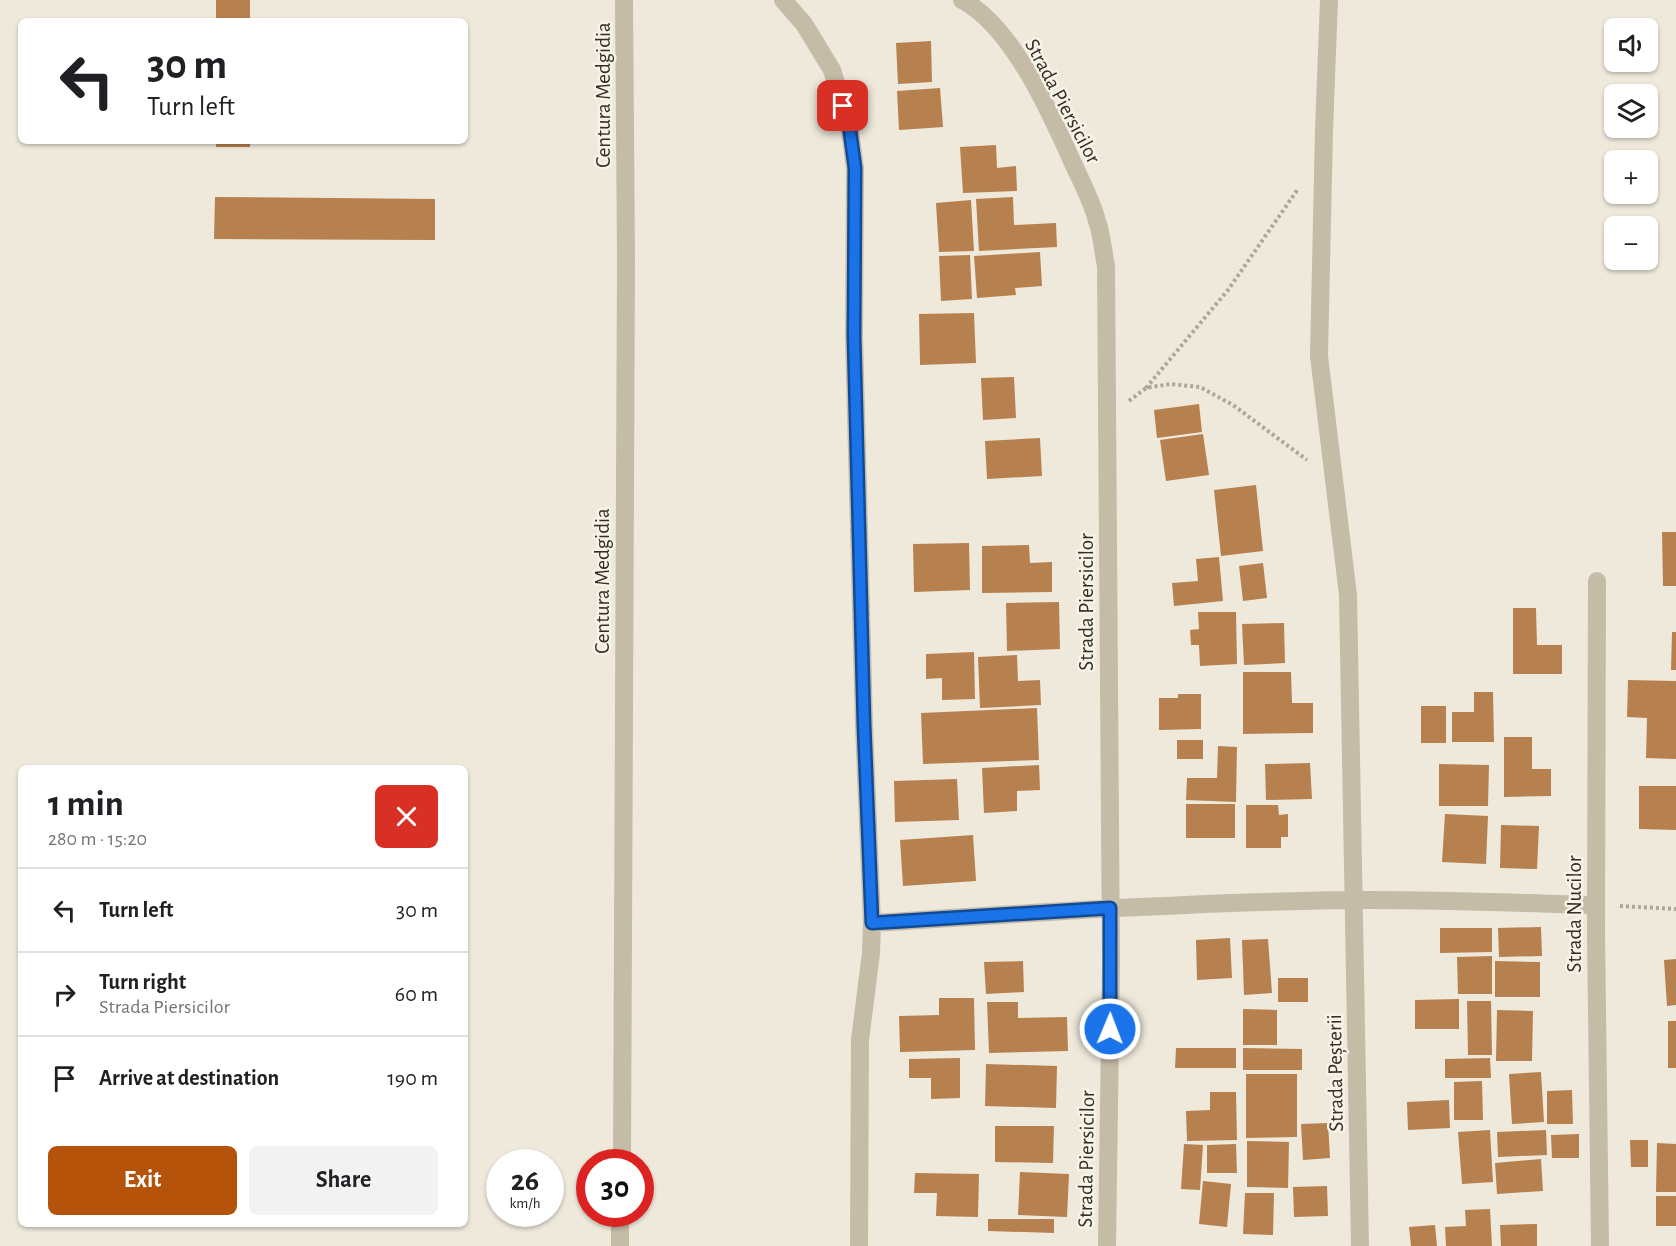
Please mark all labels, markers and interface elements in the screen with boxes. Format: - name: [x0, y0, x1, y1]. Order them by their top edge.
- map controls: [1604, 18, 1658, 270]
- button: sound: [1604, 18, 1658, 72]
- street label: Centura Medgidia: [593, 22, 614, 168]
- street label: Strada Piersicilor: [1021, 36, 1104, 167]
- icon: left: [48, 42, 126, 120]
- text: 30 m: [147, 44, 227, 86]
- pin: [817, 80, 868, 131]
- button: layers: [1604, 84, 1658, 138]
- icon: arrive: [826, 89, 859, 122]
- text: Turn left: [147, 93, 235, 120]
- button: +: [1604, 150, 1658, 204]
- button: −: [1604, 216, 1658, 270]
- street label: Centura Medgidia: [592, 508, 613, 654]
- street label: Strada Piersicilor: [1076, 533, 1097, 671]
- button: close: [375, 785, 438, 848]
- text: 1 min: [48, 786, 124, 822]
- text: 280 m · 15:20: [48, 829, 147, 849]
- street label: Strada Nucilor: [1564, 855, 1585, 972]
- icon: left: [48, 894, 81, 927]
- text: Turn left: [99, 899, 173, 921]
- text: 30 m: [396, 899, 438, 921]
- text: Turn right: [99, 971, 186, 993]
- icon: right: [48, 978, 81, 1011]
- text: 60 m: [395, 983, 438, 1005]
- text: Strada Piersicilor: [99, 997, 230, 1017]
- position arrow: [1078, 997, 1142, 1061]
- street label: Strada Peșterii: [1324, 1014, 1349, 1132]
- icon: arrive: [48, 1062, 81, 1095]
- text: Arrive at destination: [99, 1067, 279, 1089]
- text: 190 m: [387, 1067, 438, 1089]
- street label: Strada Piersicilor: [1075, 1090, 1098, 1228]
- button: Exit: [48, 1146, 237, 1215]
- button: Share: [249, 1146, 438, 1215]
- speed limit sign: 30: [576, 1149, 654, 1227]
- text: 26: [511, 1166, 539, 1196]
- text: km/h: [510, 1196, 540, 1211]

